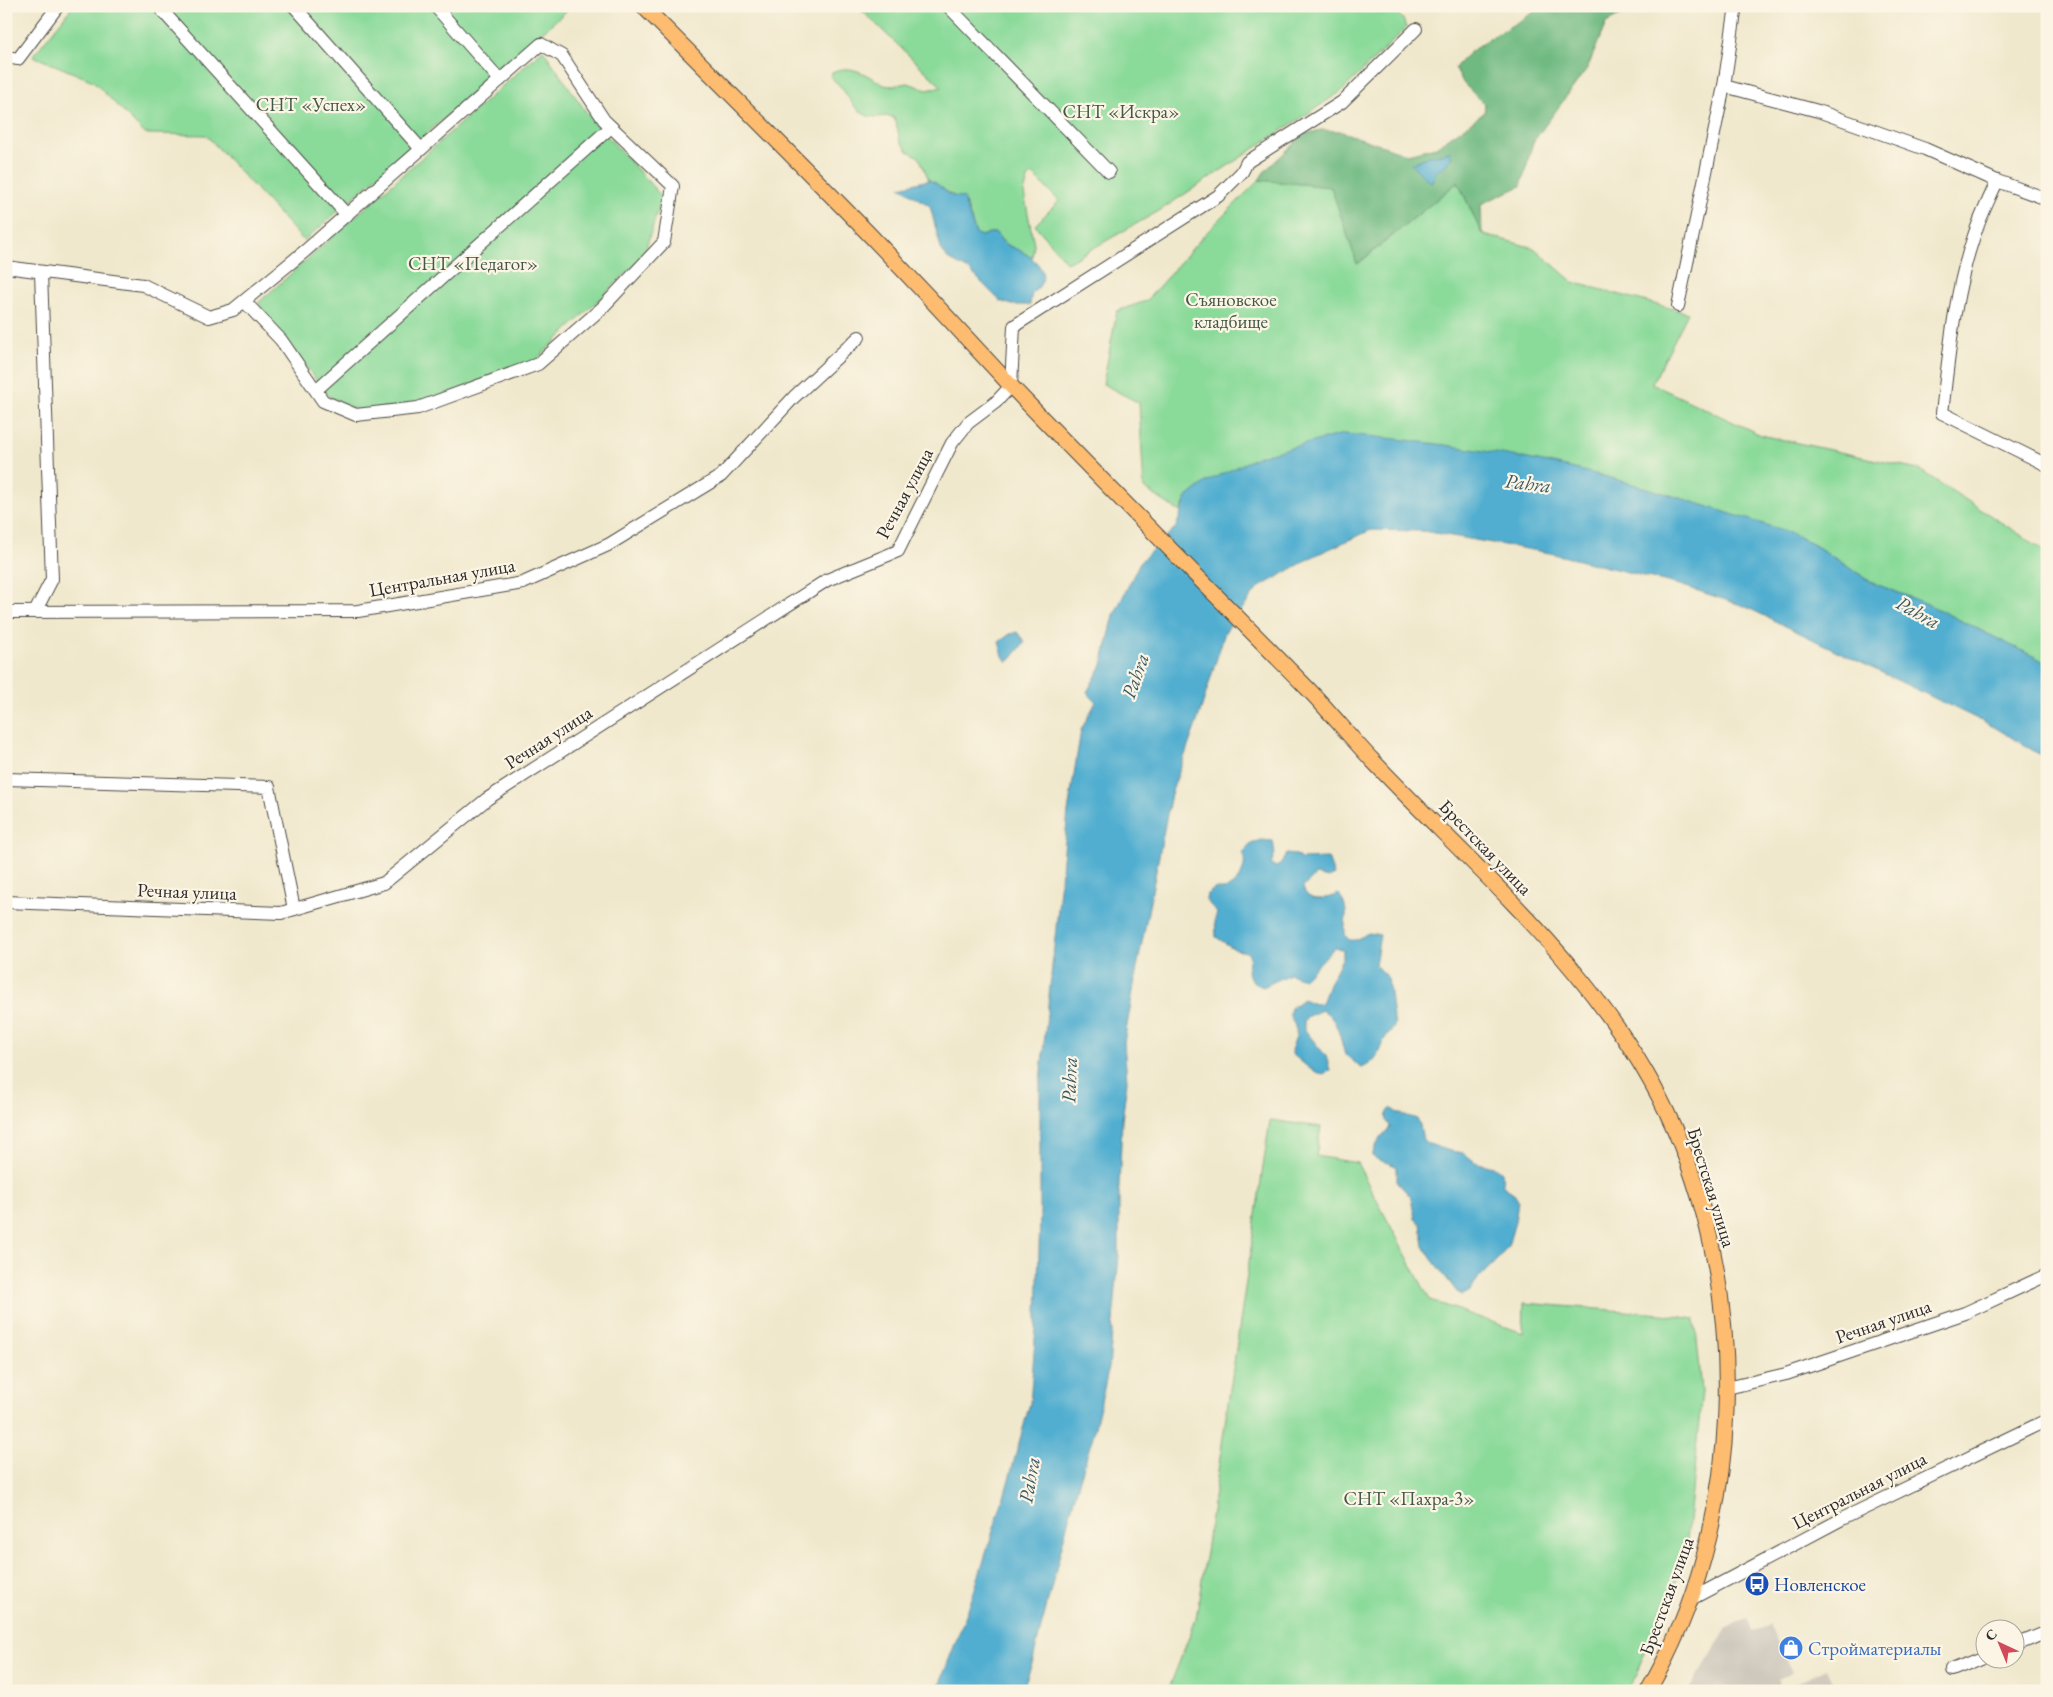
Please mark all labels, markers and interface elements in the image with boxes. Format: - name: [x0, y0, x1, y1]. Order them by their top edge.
- park label: СНТ «Успех»: [256, 92, 366, 117]
- park label: СНТ «Искра»: [1063, 99, 1179, 124]
- park label: СНТ «Педагог»: [408, 251, 538, 276]
- park label: Съяновское кладбище: [1185, 287, 1277, 334]
- street label: Речная улица: [870, 443, 939, 543]
- water label: Pahra: [1503, 467, 1553, 499]
- street label: Центральная улица: [367, 552, 517, 603]
- water label: Pahra: [1891, 589, 1945, 635]
- water label: Pahra: [1115, 650, 1155, 702]
- street label: Речная улица: [500, 700, 597, 775]
- street label: Брестская улица: [1433, 794, 1538, 901]
- street label: Речная улица: [137, 877, 238, 906]
- water label: Pahra: [1055, 1056, 1083, 1104]
- street label: Брестская улица: [1681, 1124, 1742, 1251]
- street label: Речная улица: [1832, 1293, 1935, 1350]
- street label: Центральная улица: [1788, 1446, 1931, 1535]
- water label: Pahra: [1012, 1455, 1046, 1505]
- park label: СНТ «Пахра-3»: [1344, 1486, 1474, 1511]
- street label: Брестская улица: [1633, 1533, 1700, 1659]
- bus stop icon: Новленское: [1744, 1571, 1770, 1597]
- place label: Новленское: [1774, 1572, 1866, 1597]
- north arrow: [1976, 1620, 2026, 1670]
- text: С: [1981, 1625, 2001, 1645]
- shop icon: Стройматериалы: [1778, 1635, 1804, 1661]
- place label: Стройматериалы: [1808, 1636, 1942, 1661]

